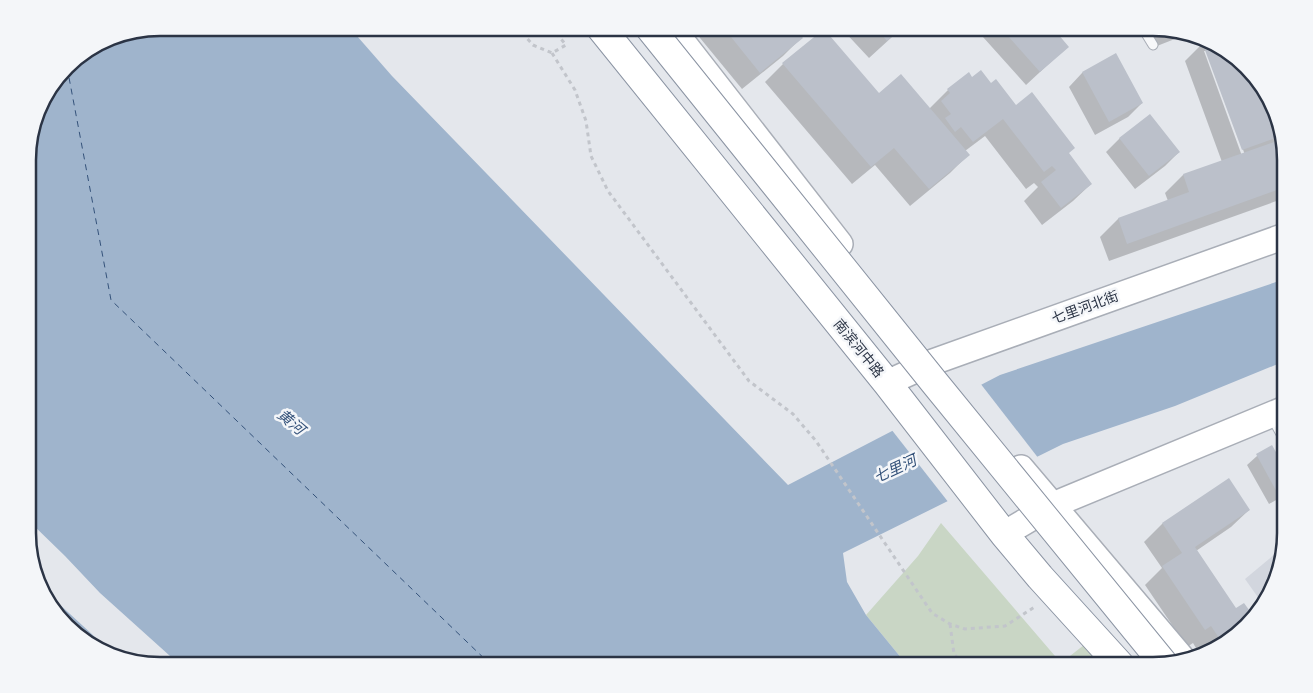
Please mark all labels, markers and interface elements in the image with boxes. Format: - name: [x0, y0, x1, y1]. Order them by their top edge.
- street label: 七里河北街: [1049, 286, 1121, 328]
- street label: 南滨河中路: [829, 315, 889, 381]
- water label: 黄河: [272, 404, 312, 442]
- water label: 七里河: [870, 448, 923, 488]

